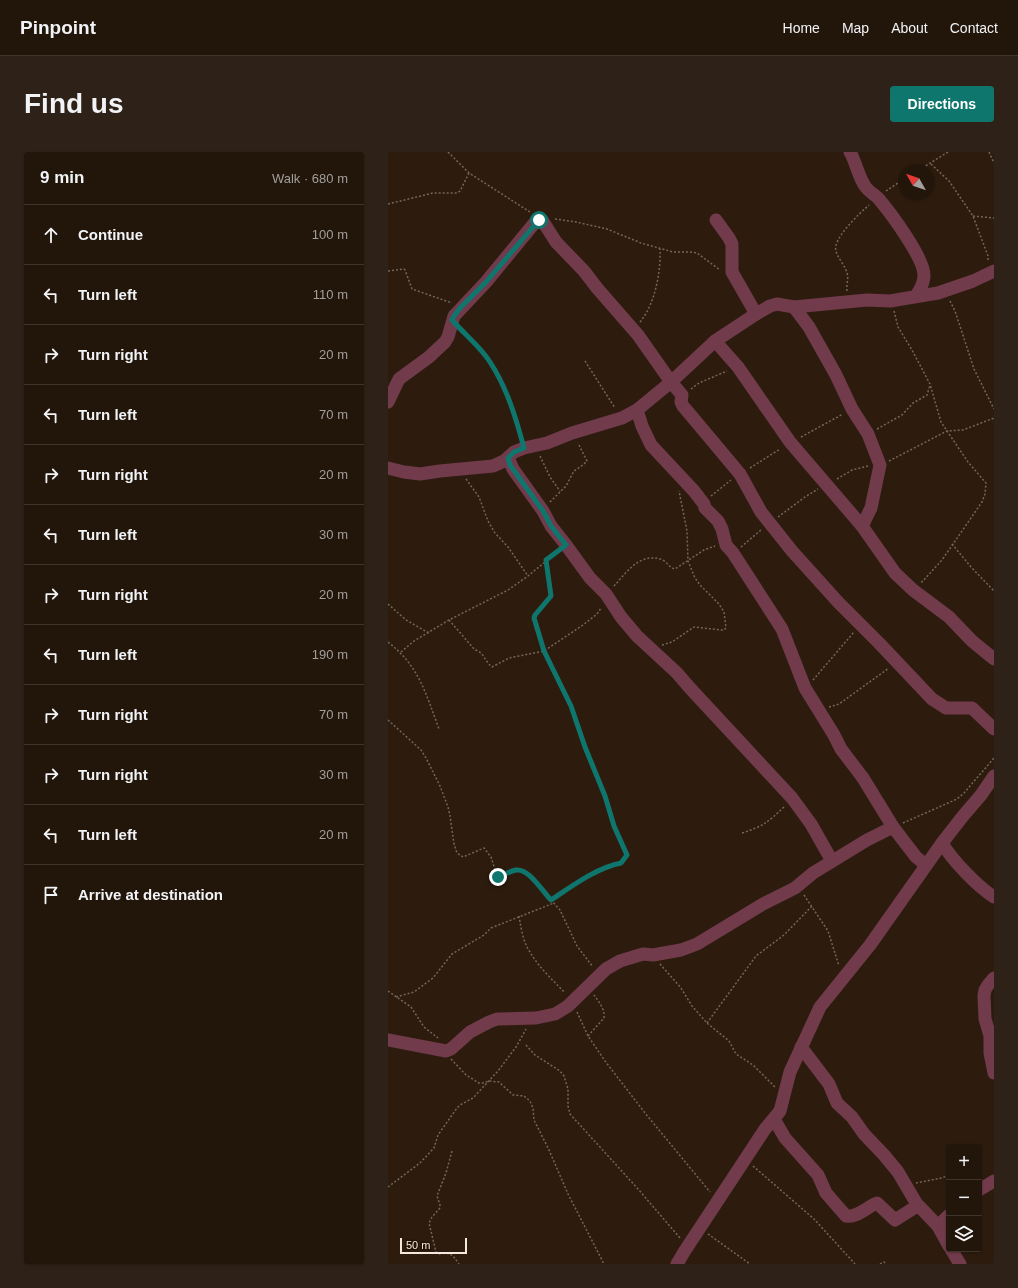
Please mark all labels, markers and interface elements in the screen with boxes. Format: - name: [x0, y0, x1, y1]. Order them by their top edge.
- text: Pinpoint: [20, 17, 96, 38]
- text: Home: [783, 20, 820, 36]
- text: Map: [842, 20, 869, 36]
- text: About: [891, 20, 928, 36]
- text: Contact: [950, 20, 998, 36]
- button: Directions: [890, 86, 994, 122]
- text: Find us: [24, 88, 124, 119]
- north arrow: [898, 164, 934, 200]
- text: 9 min: [40, 168, 84, 187]
- text: Walk · 680 m: [272, 171, 348, 186]
- route start: [530, 211, 548, 229]
- icon: ahead: [40, 224, 62, 246]
- text: Continue: [78, 226, 143, 243]
- text: 100 m: [312, 227, 348, 242]
- icon: left: [40, 284, 62, 306]
- text: Turn left: [78, 286, 137, 303]
- text: 110 m: [313, 287, 348, 302]
- icon: right: [40, 344, 62, 366]
- text: Turn right: [78, 346, 148, 363]
- text: 20 m: [319, 347, 348, 362]
- icon: left: [40, 404, 62, 426]
- text: Turn left: [78, 406, 137, 423]
- text: 70 m: [319, 407, 348, 422]
- icon: right: [40, 464, 62, 486]
- text: Turn right: [78, 466, 148, 483]
- text: 20 m: [319, 467, 348, 482]
- icon: left: [40, 524, 62, 546]
- text: Turn left: [78, 526, 137, 543]
- text: 30 m: [319, 527, 348, 542]
- icon: right: [40, 584, 62, 606]
- text: Turn right: [78, 586, 148, 603]
- text: 20 m: [319, 587, 348, 602]
- icon: left: [40, 644, 62, 666]
- text: Turn left: [78, 646, 137, 663]
- text: 190 m: [312, 647, 348, 662]
- icon: right: [40, 704, 62, 726]
- text: Turn right: [78, 706, 148, 723]
- text: 70 m: [319, 707, 348, 722]
- icon: right: [40, 764, 62, 786]
- text: Turn right: [78, 766, 148, 783]
- text: 30 m: [319, 767, 348, 782]
- icon: left: [40, 824, 62, 846]
- text: Turn left: [78, 826, 137, 843]
- text: 20 m: [319, 827, 348, 842]
- route end: [489, 868, 507, 886]
- icon: arrive: [40, 884, 62, 906]
- text: Arrive at destination: [78, 886, 223, 903]
- map controls: [946, 1144, 982, 1252]
- button: +: [946, 1144, 982, 1180]
- button: −: [946, 1180, 982, 1216]
- button: layers: [946, 1216, 982, 1252]
- scale bar: [400, 1236, 467, 1255]
- text: 50 m: [406, 1239, 430, 1251]

